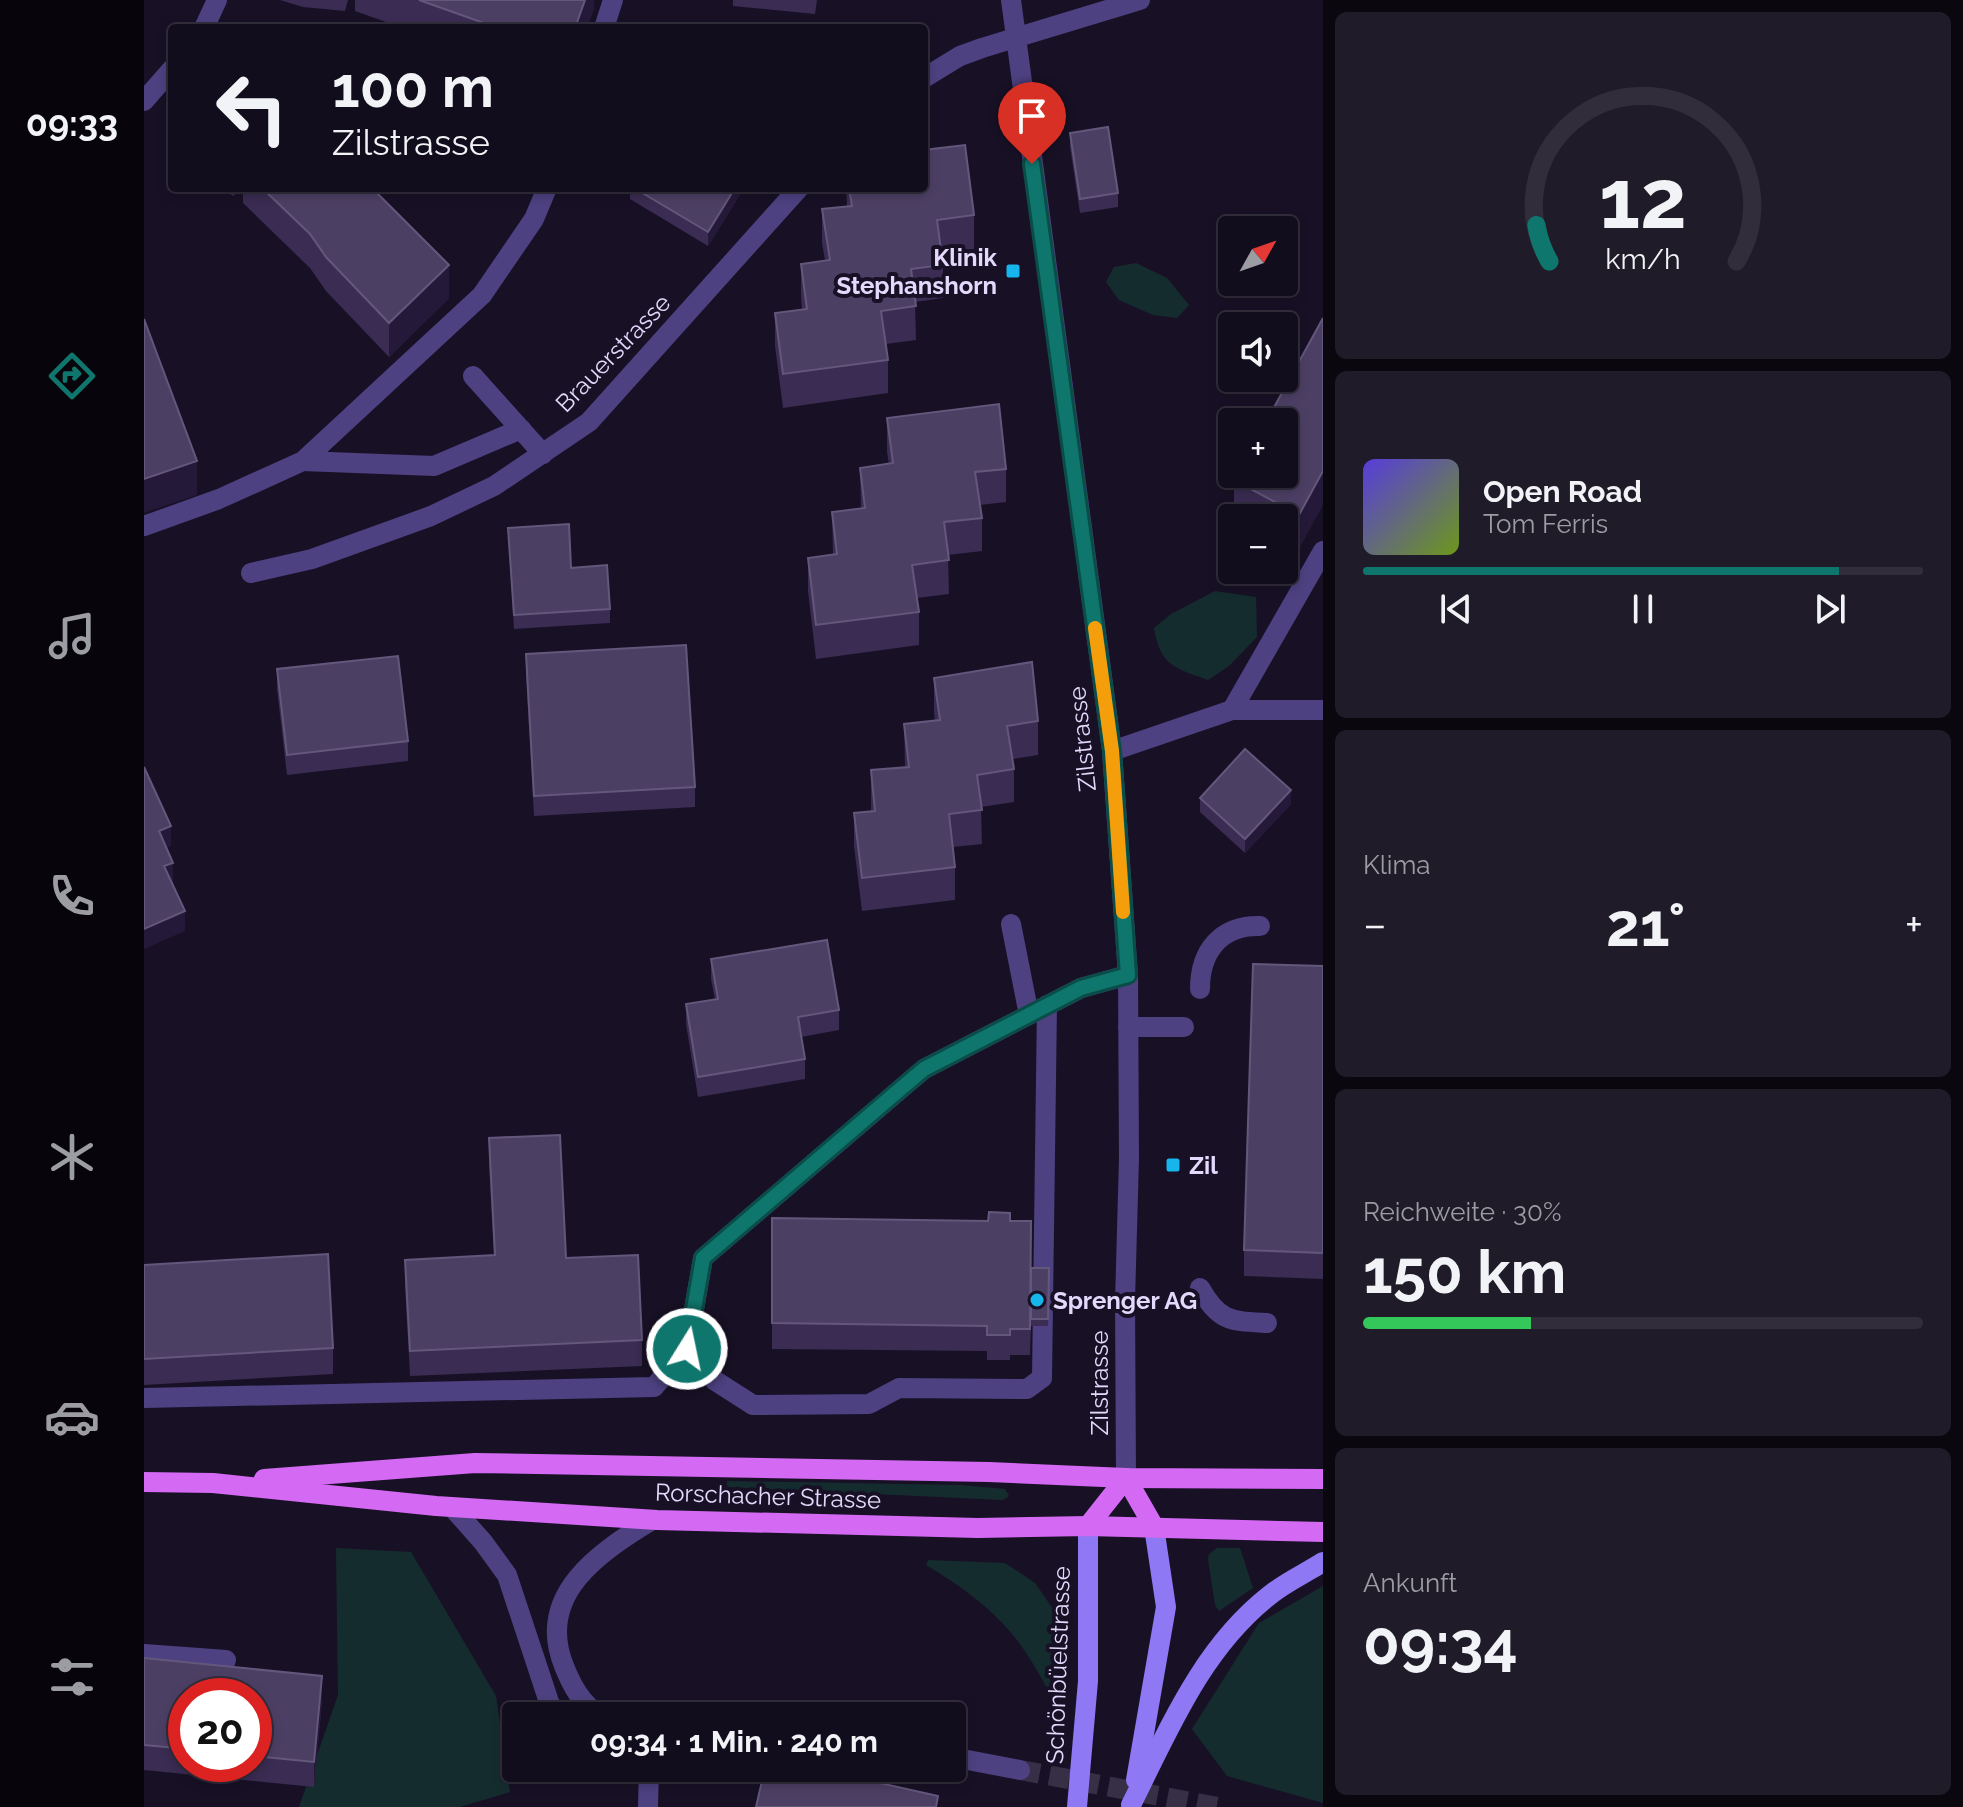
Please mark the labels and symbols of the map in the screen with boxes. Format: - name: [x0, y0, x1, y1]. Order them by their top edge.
- pin: [998, 82, 1066, 164]
- north arrow: [1218, 216, 1298, 296]
- place label: Klinik Stephanshorn: [836, 243, 998, 300]
- marker: Klinik Stephanshorn: [1004, 262, 1022, 280]
- street label: Brauerstrasse: [550, 288, 676, 418]
- street label: Zilstrasse: [1062, 685, 1102, 793]
- place label: Zil: [1189, 1151, 1218, 1180]
- marker: Zil: [1164, 1156, 1182, 1174]
- place label: Sprenger AG: [1053, 1286, 1197, 1315]
- marker: Sprenger AG: [1028, 1291, 1046, 1309]
- position arrow: [645, 1307, 729, 1391]
- street label: Zilstrasse: [1085, 1330, 1114, 1436]
- street label: Rorschacher Strasse: [654, 1478, 882, 1514]
- street label: Schönbüelstrasse: [1040, 1566, 1076, 1764]
- speed limit sign: 20: [168, 1678, 272, 1782]

